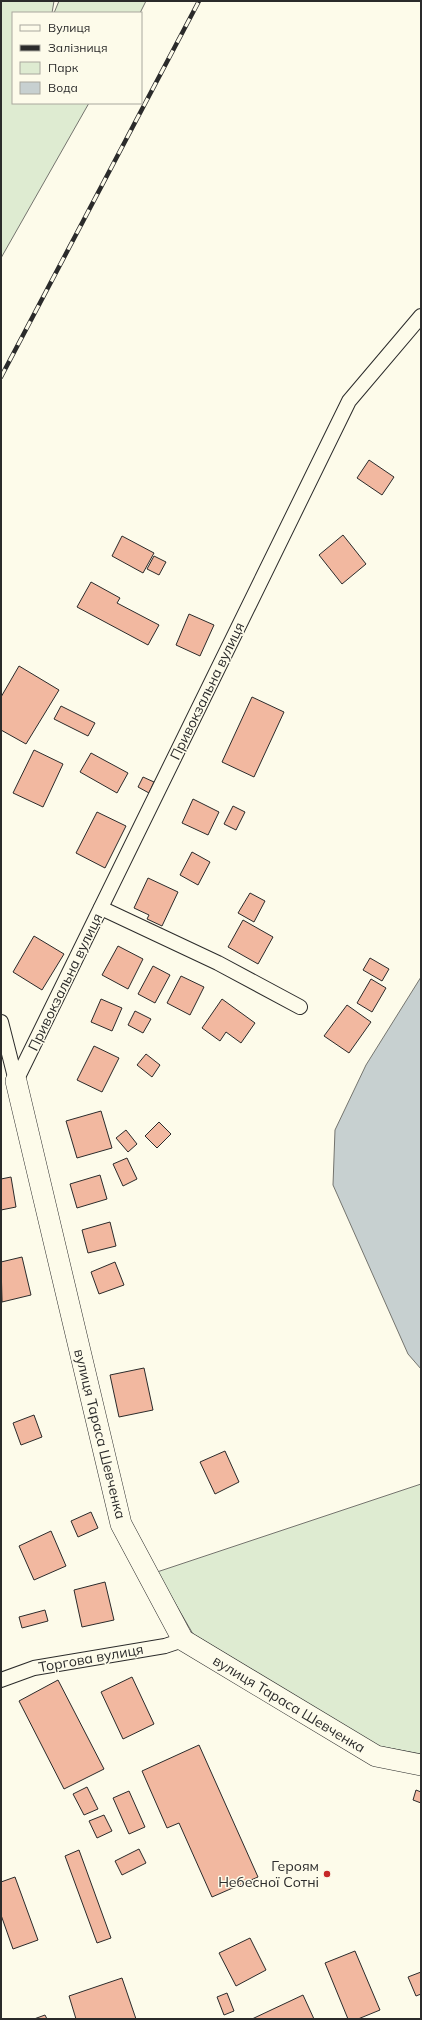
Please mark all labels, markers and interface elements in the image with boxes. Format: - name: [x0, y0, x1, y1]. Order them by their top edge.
- legend: [12, 12, 142, 104]
- text: Вулиця: [48, 20, 90, 35]
- text: Залізниця: [48, 40, 108, 55]
- text: Парк: [48, 60, 79, 75]
- text: Вода: [48, 80, 78, 95]
- street label: Привокзальна вулиця: [166, 619, 248, 763]
- street label: Привокзальна вулиця: [24, 910, 106, 1054]
- street label: вулиця Тараса Шевченка: [70, 1347, 130, 1521]
- street label: Торгова вулиця: [37, 1640, 145, 1676]
- street label: вулиця Тараса Шевченка: [210, 1651, 368, 1757]
- place label: Героям Небесної Сотні: [218, 1857, 319, 1891]
- marker: Героям Небесної Сотні: [322, 1869, 332, 1879]

